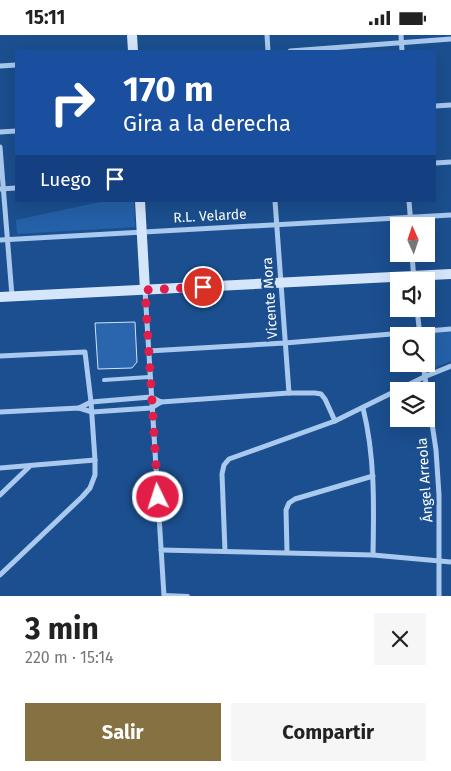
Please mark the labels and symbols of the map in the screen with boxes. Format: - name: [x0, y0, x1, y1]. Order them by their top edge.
- street label: R.L. Velarde: [173, 206, 247, 226]
- north arrow: [390, 217, 435, 263]
- street label: Vicente Mora: [259, 257, 281, 339]
- pin: [182, 266, 224, 308]
- street label: Ángel Arreola: [413, 437, 436, 523]
- position arrow: [131, 470, 183, 522]

